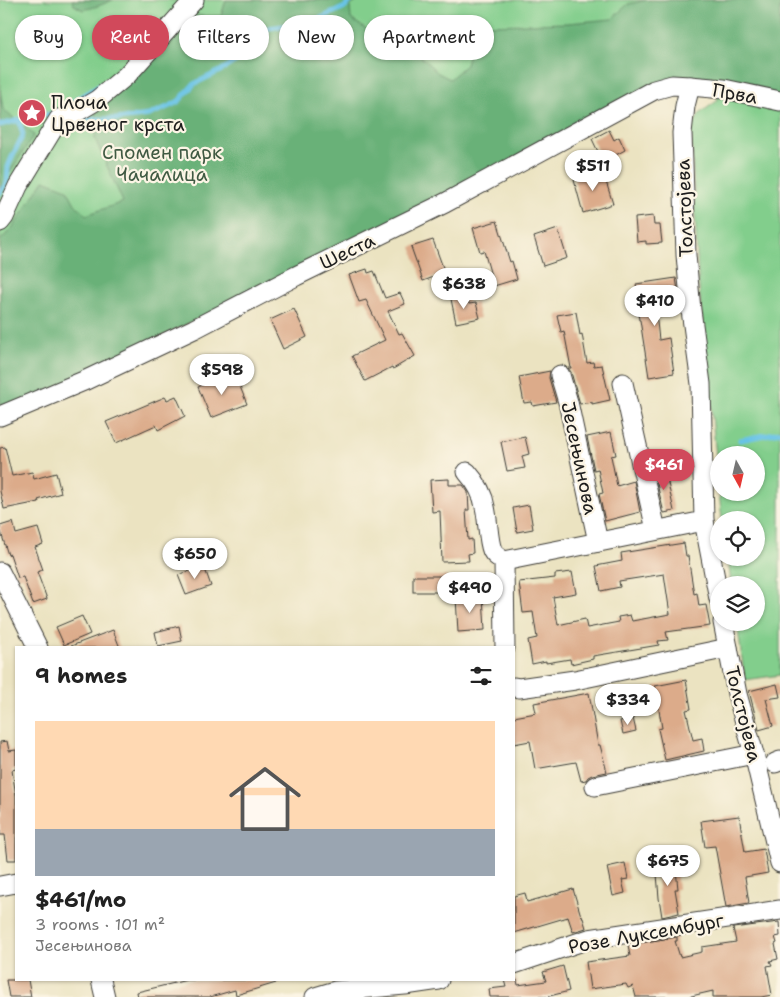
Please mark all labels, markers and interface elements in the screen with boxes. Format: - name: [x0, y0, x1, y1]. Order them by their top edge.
- chip: Buy: [15, 15, 82, 60]
- chip: Rent: [92, 15, 169, 60]
- chip: Filters: [179, 15, 269, 60]
- chip: New: [279, 15, 354, 60]
- chip: Apartment: [364, 15, 494, 60]
- street label: Прва: [710, 77, 760, 110]
- place label: Плоча Црвеног крста: [51, 90, 185, 137]
- place icon: Плоча Црвеног крста: [17, 98, 47, 128]
- park label: Спомен парк Чачалица: [102, 140, 222, 187]
- pin: $511: [563, 150, 623, 192]
- text: $511: [576, 155, 610, 176]
- street label: Толстојева: [670, 158, 699, 258]
- street label: Шеста: [315, 227, 379, 276]
- pin: $638: [434, 268, 494, 310]
- text: $638: [442, 273, 486, 294]
- pin: $410: [625, 284, 685, 327]
- text: $410: [635, 290, 675, 311]
- pin: $598: [192, 354, 252, 396]
- text: $598: [200, 359, 244, 380]
- street label: Јесењинова: [555, 399, 604, 517]
- north arrow: [710, 446, 765, 501]
- map controls: [710, 446, 765, 631]
- pin: $461: [634, 448, 694, 491]
- text: $461: [644, 454, 684, 475]
- button: locate: [710, 511, 765, 566]
- pin: $650: [165, 538, 225, 580]
- text: $650: [173, 543, 217, 564]
- pin: $490: [440, 572, 500, 614]
- button: layers: [710, 576, 765, 631]
- text: $490: [448, 577, 492, 598]
- text: 9 homes: [35, 662, 127, 690]
- icon: filters: [467, 662, 495, 690]
- street label: Толстојева: [719, 663, 768, 765]
- pin: $334: [598, 684, 658, 726]
- text: $334: [606, 689, 650, 710]
- icon: home: [220, 754, 310, 844]
- pin: $675: [638, 844, 698, 887]
- text: $675: [647, 850, 689, 871]
- text: $461/mo: [35, 886, 126, 914]
- street label: Розе Луксембург: [566, 907, 726, 959]
- text: 3 rooms · 101 m²: [35, 914, 165, 935]
- text: Јесењинова: [35, 935, 132, 956]

